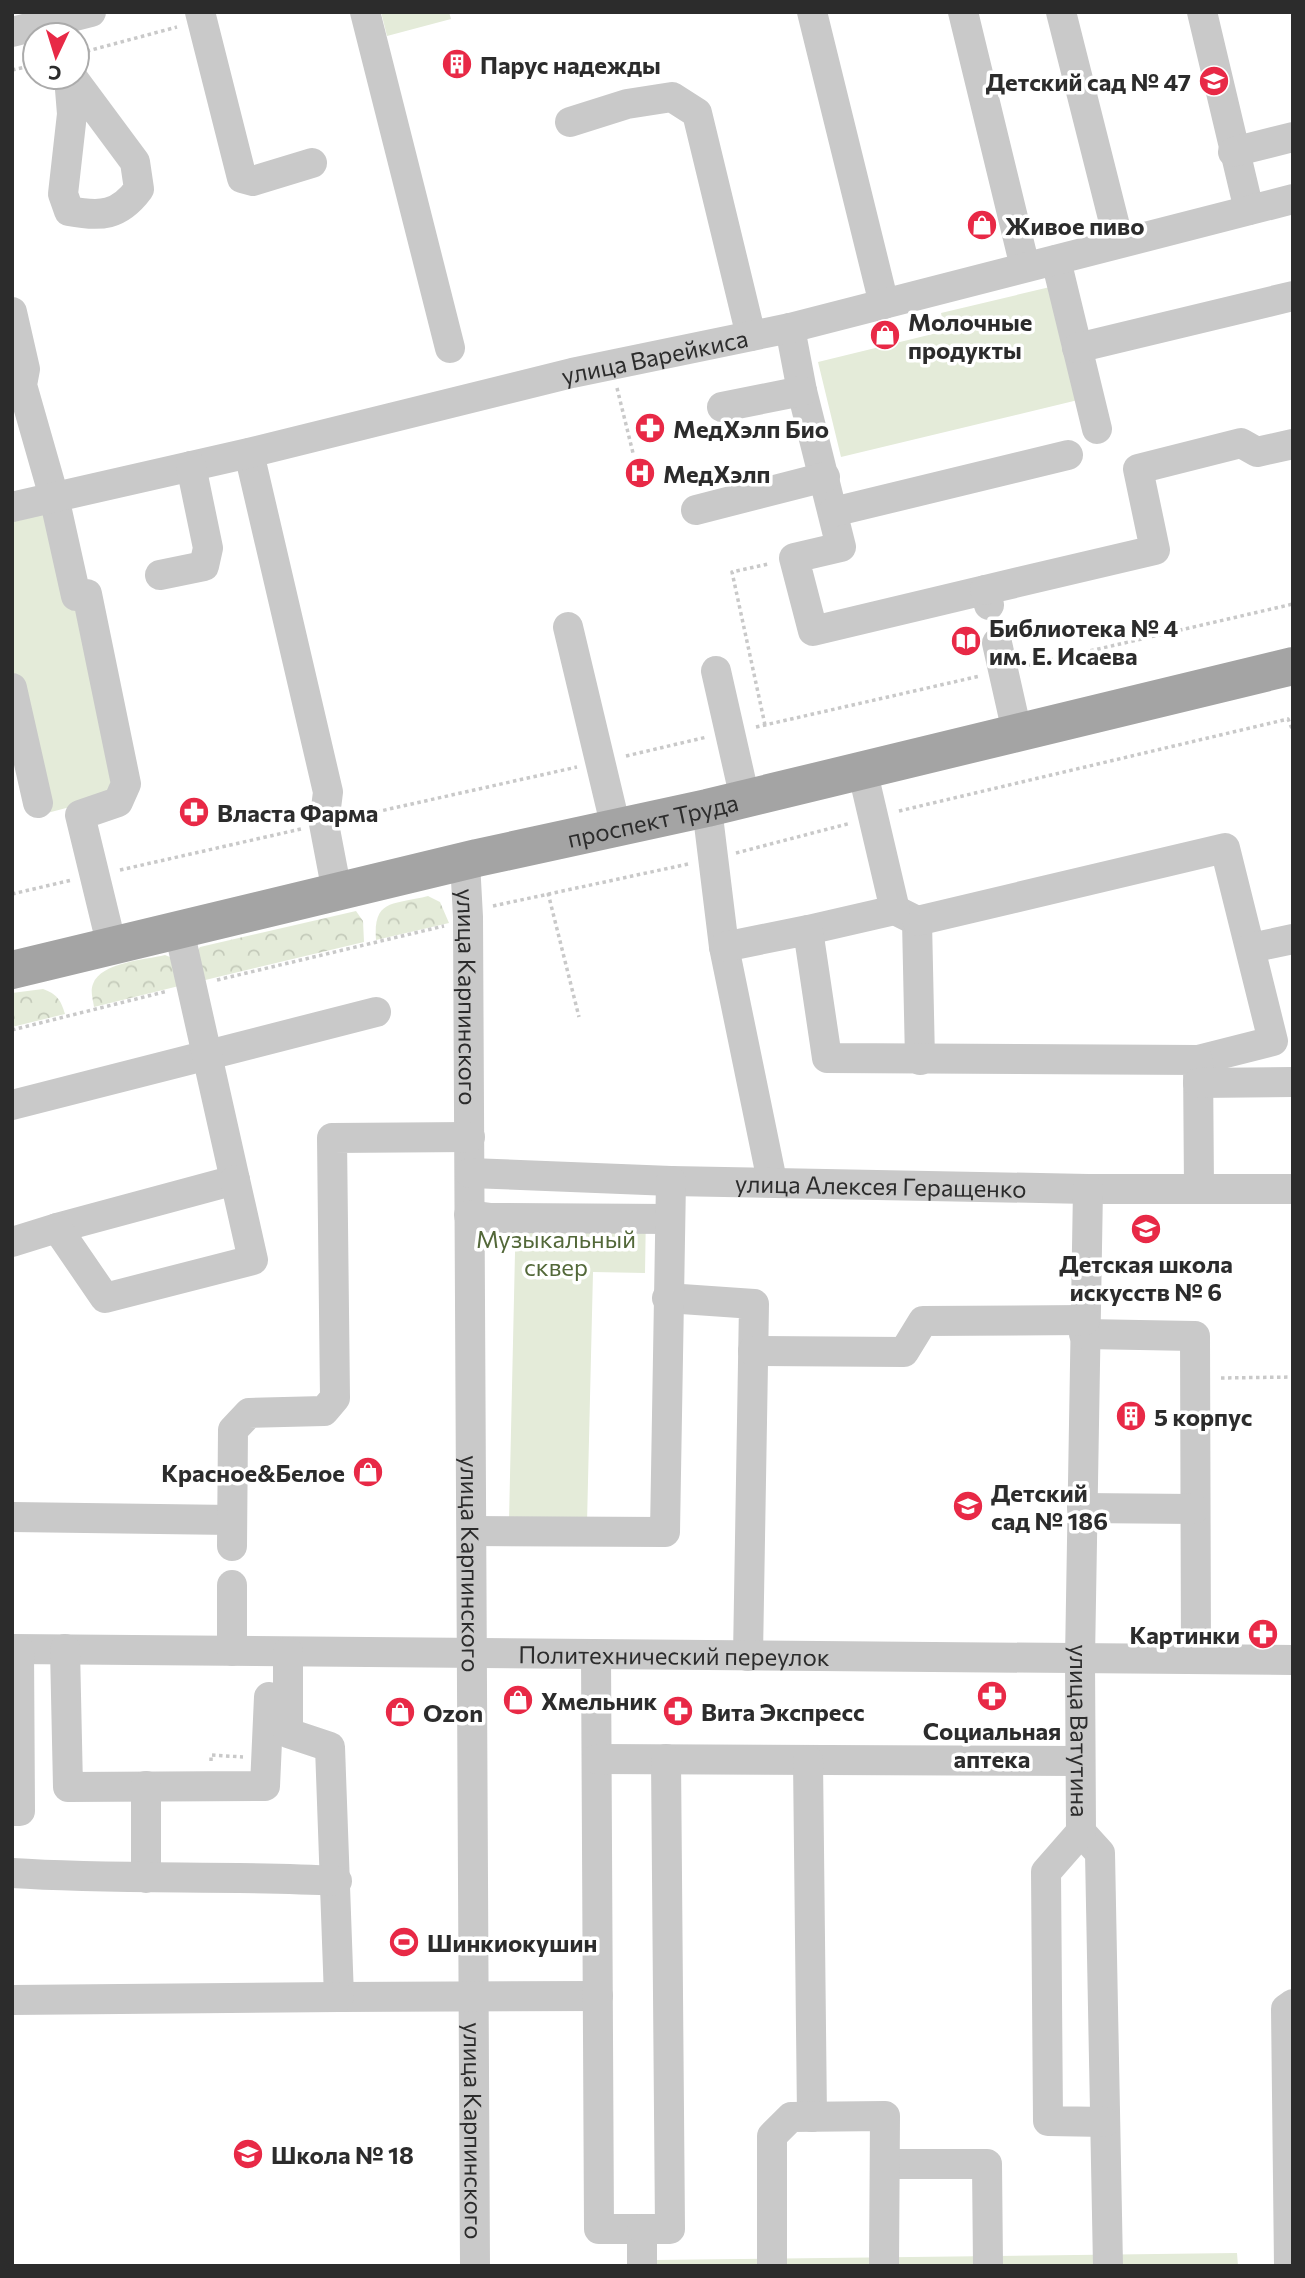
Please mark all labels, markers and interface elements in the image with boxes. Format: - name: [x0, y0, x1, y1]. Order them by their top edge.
- north arrow: [21, 21, 91, 91]
- building icon: Парус надежды: [440, 47, 474, 81]
- place label: Парус надежды: [480, 50, 661, 79]
- text: С: [47, 62, 62, 85]
- school or university icon: Детский сад № 47: [1197, 64, 1231, 98]
- place label: Детский сад № 47: [986, 67, 1191, 96]
- shop icon: Живое пиво: [965, 208, 999, 242]
- place label: Живое пиво: [1005, 211, 1145, 240]
- place label: Молочные продукты: [908, 307, 1032, 364]
- shop icon: Молочные продукты: [868, 318, 902, 352]
- street label: улица Варейкиса: [558, 323, 750, 390]
- pharmacy icon: МедХэлп Био: [633, 411, 667, 445]
- place label: МедХэлп Био: [673, 414, 829, 443]
- hospital icon: МедХэлп: [623, 456, 657, 490]
- place label: МедХэлп: [663, 459, 770, 488]
- place label: Библиотека № 4 им. Е. Исаева: [989, 613, 1178, 670]
- library icon: Библиотека № 4 им. Е. Исаева: [949, 624, 983, 658]
- street label: проспект Труда: [564, 786, 741, 853]
- pharmacy icon: Власта Фарма: [177, 795, 211, 829]
- place label: Власта Фарма: [217, 798, 378, 827]
- street label: улица Карпинского: [452, 888, 483, 1106]
- street label: улица Алексея Геращенко: [735, 1168, 1027, 1202]
- school or university icon: Детская школа искусств № 6: [1129, 1212, 1163, 1246]
- park label: Музыкальный сквер: [476, 1224, 636, 1281]
- place label: Детская школа искусств № 6: [1059, 1249, 1233, 1306]
- building icon: 5 корпус: [1114, 1399, 1148, 1433]
- place label: 5 корпус: [1154, 1402, 1252, 1431]
- shop icon: Красное&Белое: [351, 1455, 385, 1489]
- street label: улица Карпинского: [456, 1455, 486, 1673]
- place label: Красное&Белое: [161, 1458, 345, 1487]
- place label: Детский сад № 186: [991, 1478, 1108, 1535]
- school or university icon: Детский сад № 186: [951, 1489, 985, 1523]
- pharmacy icon: Картинки: [1246, 1617, 1280, 1651]
- place label: Картинки: [1130, 1620, 1240, 1649]
- street label: Политехнический переулок: [518, 1639, 830, 1671]
- street label: улица Ватутина: [1065, 1644, 1095, 1818]
- pharmacy icon: Социальная аптека: [975, 1679, 1009, 1713]
- shop icon: Хмельник: [501, 1683, 535, 1717]
- place label: Хмельник: [541, 1686, 657, 1715]
- pharmacy icon: Вита Экспресс: [661, 1694, 695, 1728]
- shop icon: Ozon: [383, 1695, 417, 1729]
- place label: Вита Экспресс: [701, 1697, 865, 1726]
- place label: Ozon: [423, 1698, 483, 1727]
- place label: Социальная аптека: [923, 1716, 1061, 1773]
- sports icon: Шинкиокушин: [387, 1925, 421, 1959]
- place label: Шинкиокушин: [427, 1928, 597, 1957]
- street label: улица Карпинского: [459, 2022, 489, 2240]
- school or university icon: Школа № 18: [231, 2137, 265, 2171]
- place label: Школа № 18: [271, 2140, 414, 2169]

